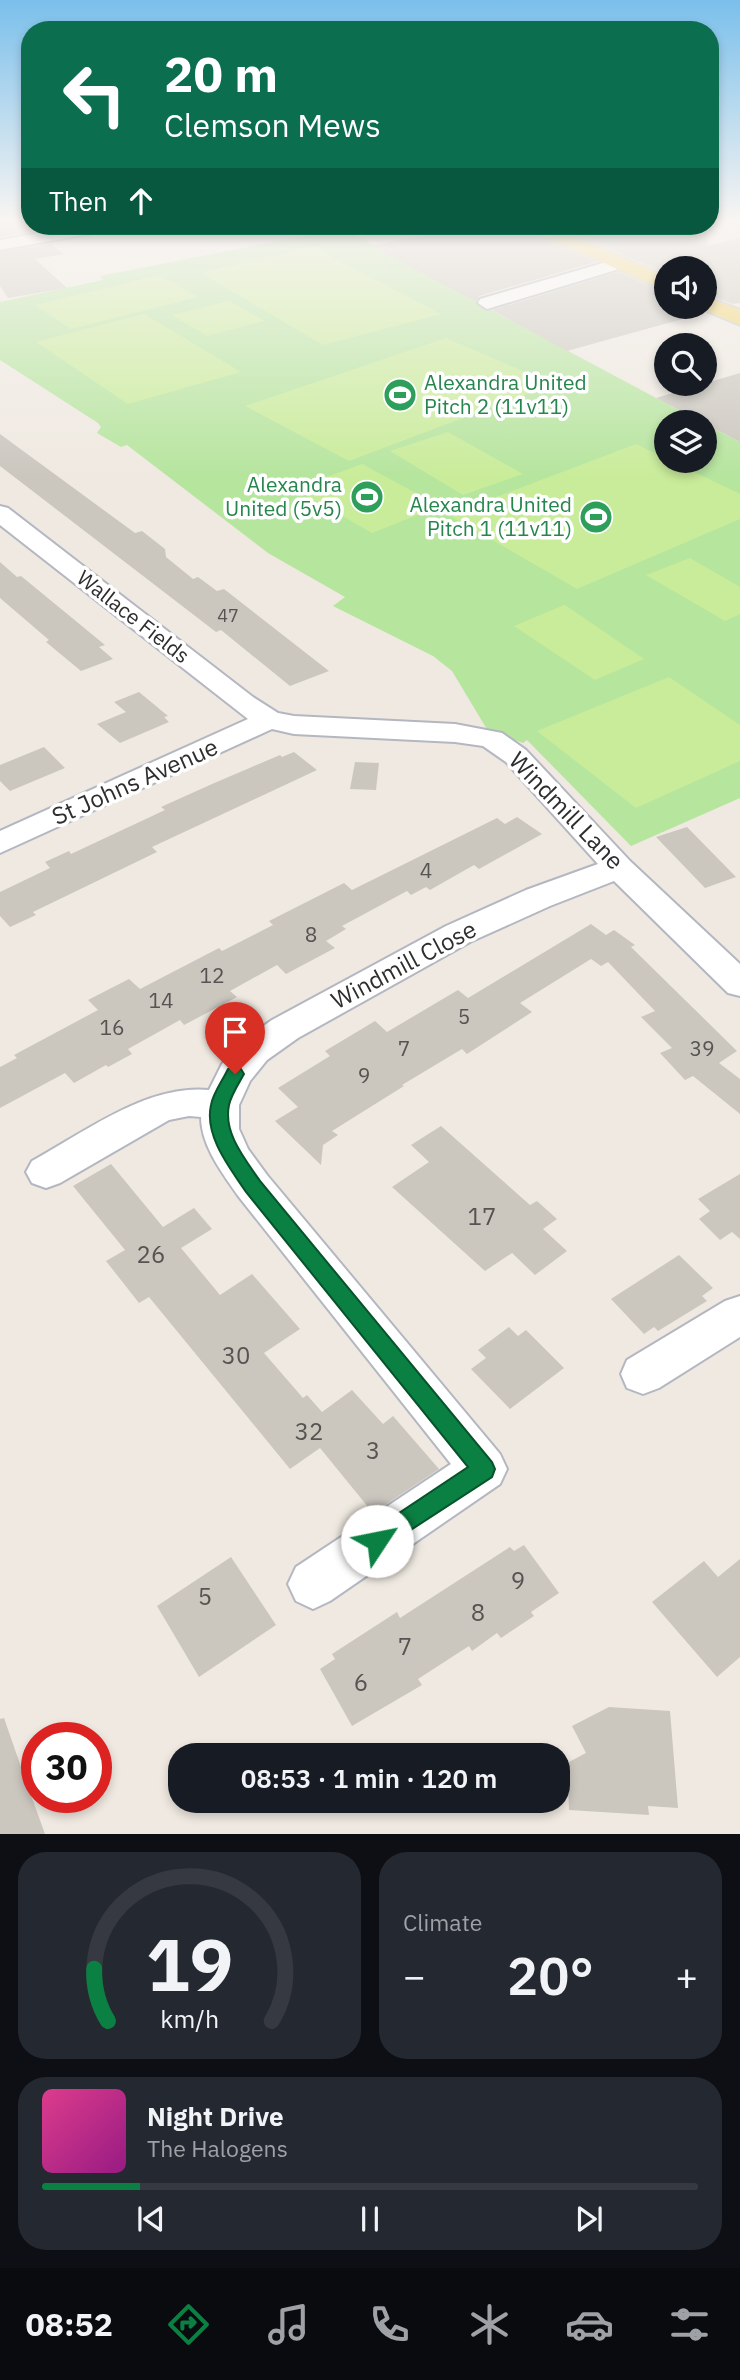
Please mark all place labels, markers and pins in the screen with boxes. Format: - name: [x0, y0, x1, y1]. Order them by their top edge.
- place label: Alexandra United Pitch 2 (11v11): [424, 368, 587, 420]
- sports icon: Alexandra United Pitch 2 (11v11): [381, 376, 419, 414]
- place label: Alexandra United (5v5): [225, 470, 342, 522]
- sports icon: Alexandra United (5v5): [348, 478, 386, 516]
- place label: Alexandra United Pitch 1 (11v11): [409, 490, 572, 542]
- sports icon: Alexandra United Pitch 1 (11v11): [577, 498, 615, 536]
- pin: [205, 1002, 265, 1074]

